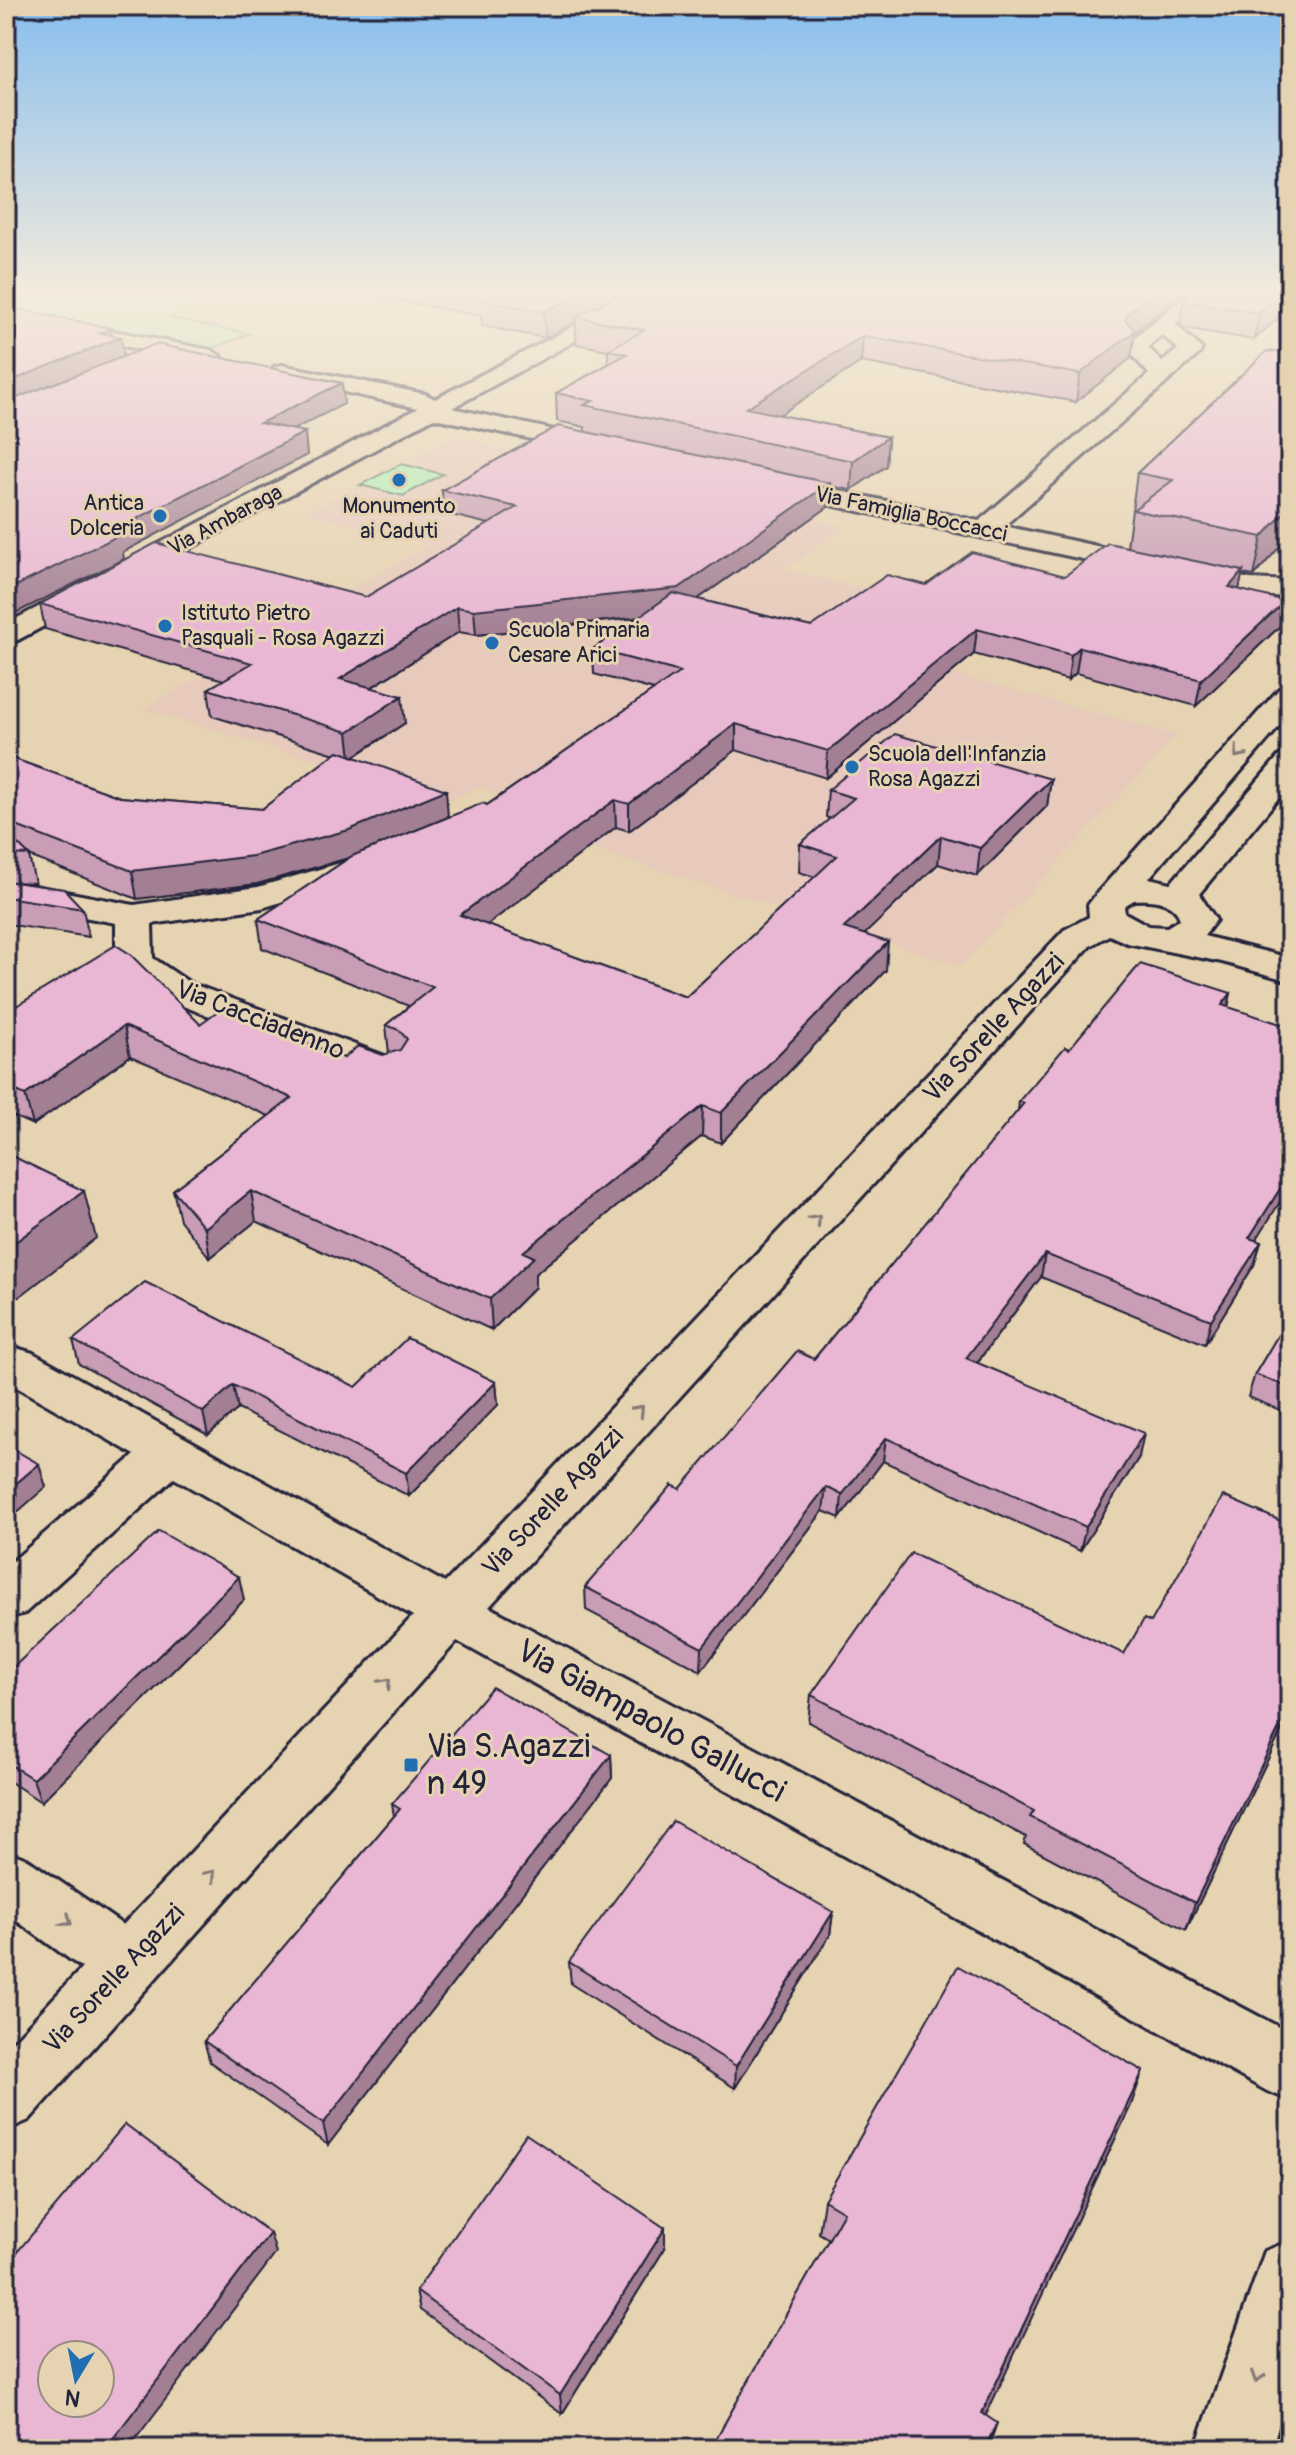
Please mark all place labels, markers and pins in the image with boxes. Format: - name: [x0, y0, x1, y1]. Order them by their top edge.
- marker: Monumento ai Caduti: [390, 471, 408, 489]
- place label: Antica Dolceria: [69, 489, 144, 542]
- place label: Monumento ai Caduti: [342, 492, 456, 545]
- marker: Antica Dolceria: [151, 507, 169, 525]
- place label: Istituto Pietro Pasquali - Rosa Agazzi: [181, 599, 384, 652]
- place label: Scuola Primaria Cesare Arici: [508, 616, 650, 669]
- marker: Istituto Pietro Pasquali - Rosa Agazzi: [156, 617, 174, 635]
- marker: Scuola Primaria Cesare Arici: [483, 634, 501, 652]
- place label: Scuola dell'Infanzia Rosa Agazzi: [868, 740, 1046, 793]
- marker: Scuola dell'Infanzia Rosa Agazzi: [843, 758, 861, 776]
- place label: Via S.Agazzi n 49: [427, 1727, 590, 1804]
- marker: Via S.Agazzi n 49: [402, 1756, 420, 1774]

